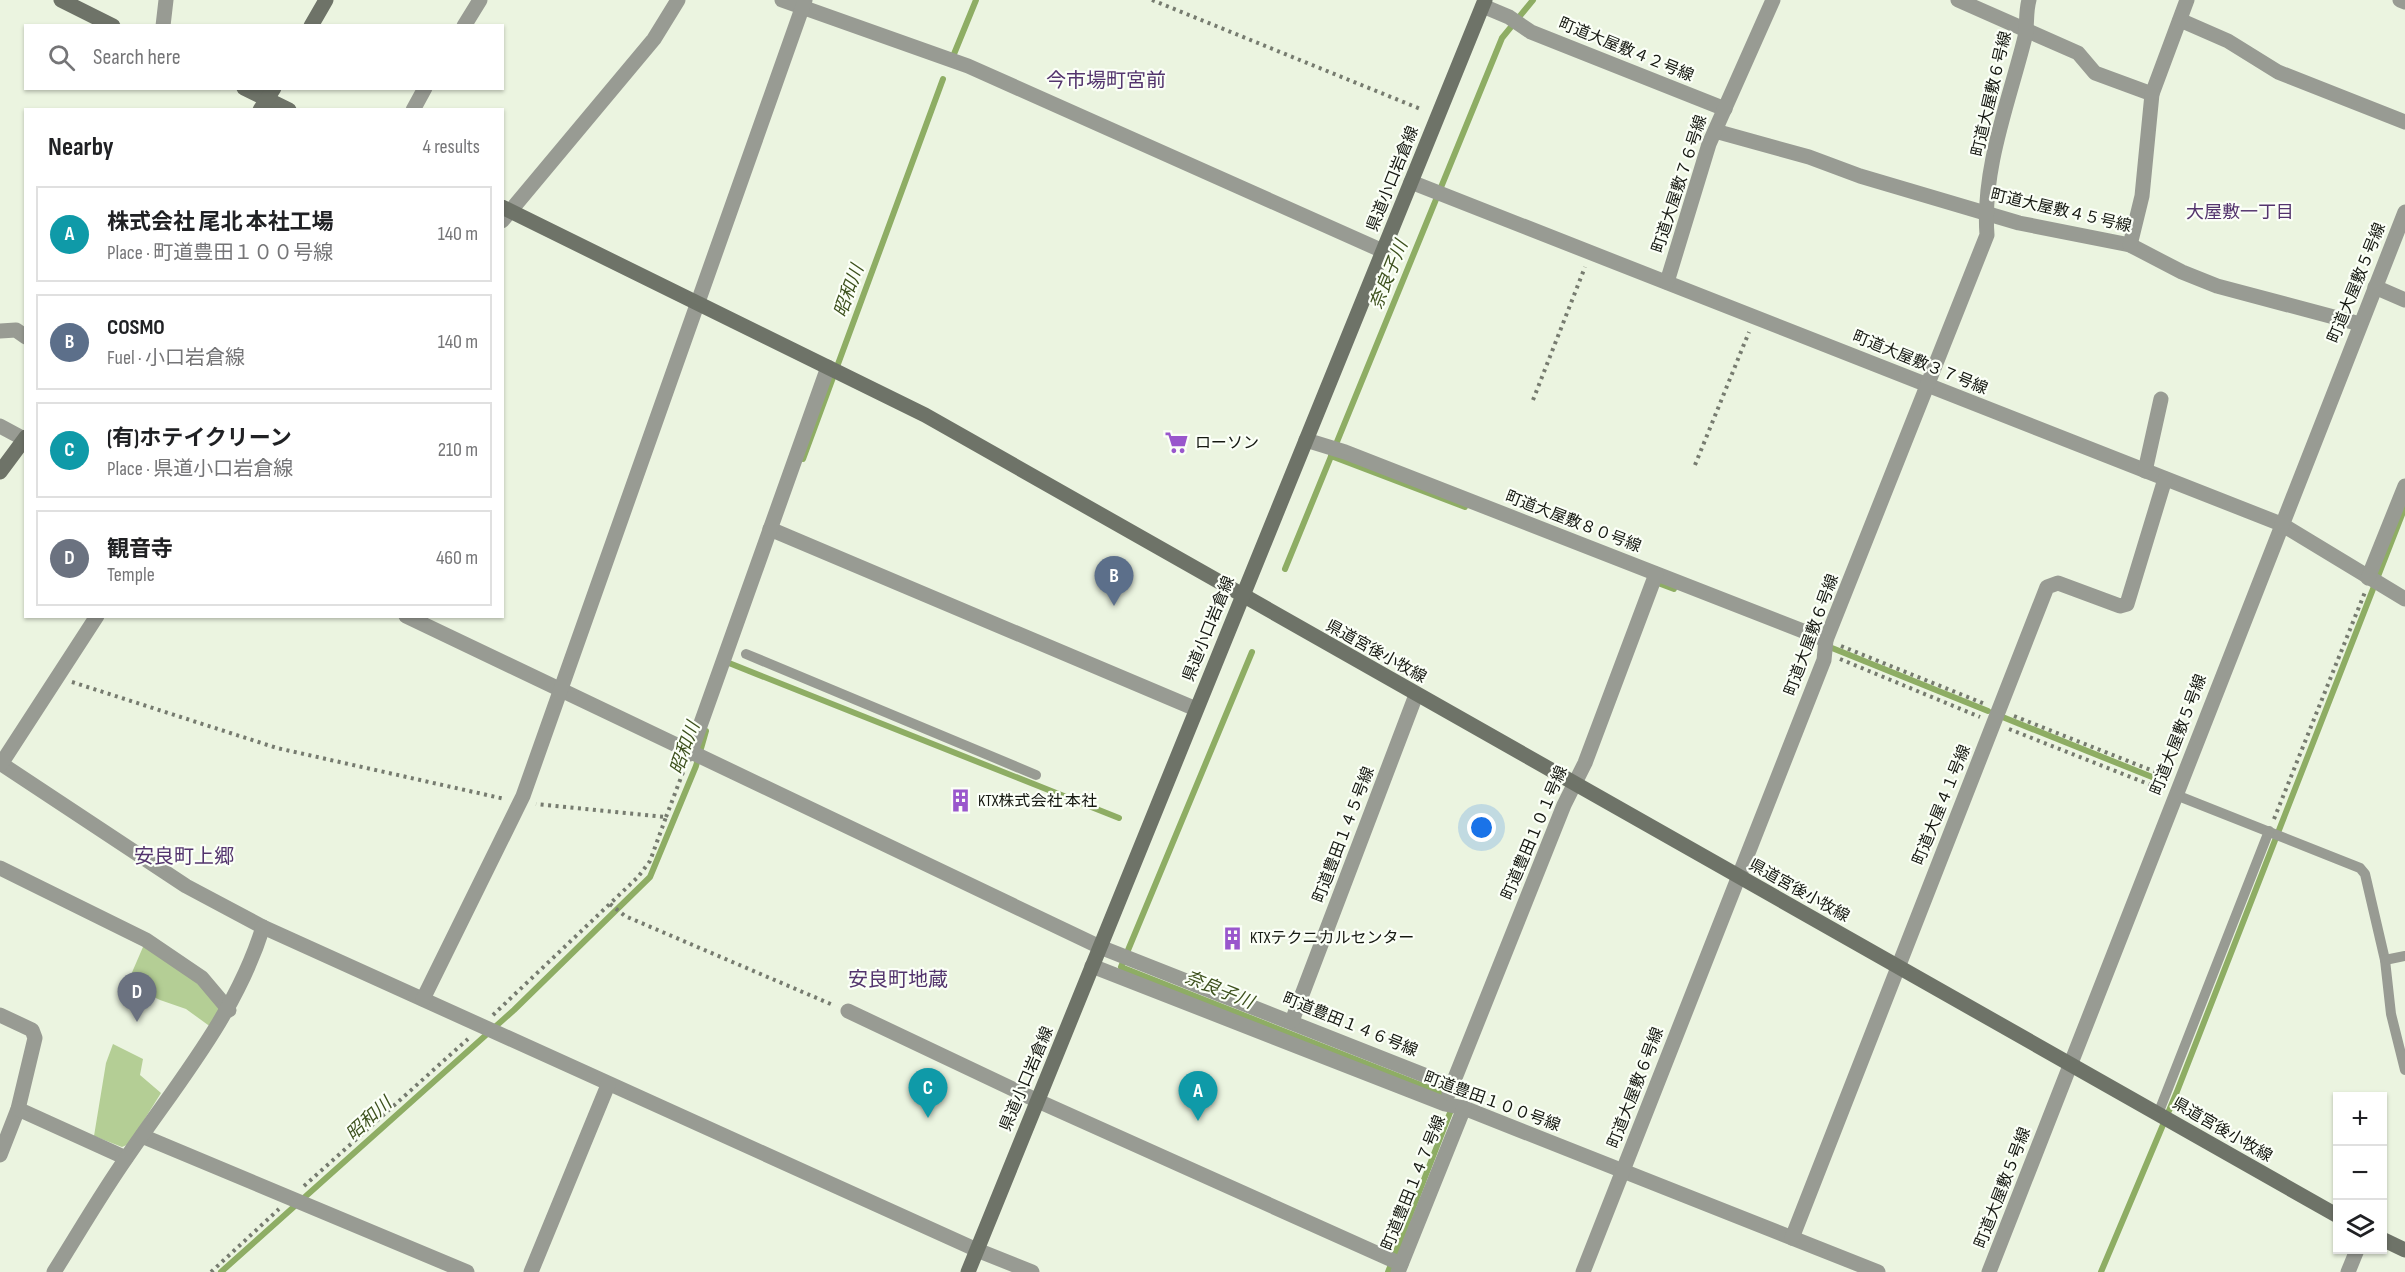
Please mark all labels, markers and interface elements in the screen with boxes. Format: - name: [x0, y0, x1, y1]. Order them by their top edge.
- street label: 町道大屋敷４２号線: [1556, 14, 1696, 86]
- search box: [24, 24, 504, 90]
- street label: 町道大屋敷６号線: [1968, 29, 2016, 159]
- icon: search: [45, 41, 78, 74]
- text: Search here: [93, 44, 180, 71]
- district label: 今市場町宮前: [1046, 69, 1166, 93]
- street label: 町道大屋敷７６号線: [1649, 113, 1711, 255]
- street label: 県道小口岩倉線: [1363, 124, 1423, 234]
- text: Nearby: [48, 132, 114, 163]
- text: 4 results: [423, 135, 480, 159]
- street label: 町道大屋敷４５号線: [1989, 186, 2133, 236]
- district label: 大屋敷一丁目: [2186, 202, 2294, 223]
- text: 株式会社 尾北 本社工場: [107, 209, 334, 236]
- street label: 町道大屋敷５号線: [2324, 220, 2390, 346]
- text: A: [65, 222, 74, 246]
- text: 140 m: [438, 222, 478, 246]
- water label: 奈良子川: [1366, 236, 1413, 312]
- text: Place · 町道豊田１００号線: [107, 241, 333, 265]
- water label: 昭和川: [830, 260, 869, 320]
- text: COSMO: [107, 314, 165, 341]
- street label: 町道大屋敷３７号線: [1850, 327, 1990, 399]
- text: B: [65, 330, 74, 354]
- text: 140 m: [438, 330, 478, 354]
- text: Fuel · 小口岩倉線: [107, 346, 245, 370]
- text: (有)ホテイクリーン: [107, 425, 292, 452]
- supermarket icon: ローソン: [1164, 430, 1190, 456]
- place label: ローソン: [1195, 434, 1259, 453]
- text: C: [64, 438, 75, 462]
- text: 210 m: [438, 438, 478, 462]
- text: Place · 県道小口岩倉線: [107, 457, 293, 481]
- street label: 町道大屋敷８０号線: [1502, 487, 1644, 557]
- text: 観音寺: [107, 536, 173, 563]
- text: D: [64, 546, 75, 570]
- text: 460 m: [436, 546, 478, 570]
- pin: B: [1094, 556, 1134, 606]
- text: Temple: [107, 563, 155, 587]
- street label: 町道大屋敷６号線: [1781, 572, 1843, 698]
- street label: 県道小口岩倉線: [1179, 574, 1239, 684]
- street label: 県道宮後小牧線: [1322, 617, 1430, 687]
- street label: 町道大屋敷５号線: [2147, 672, 2211, 798]
- water label: 昭和川: [666, 717, 705, 777]
- street label: 町道大屋４１号線: [1909, 742, 1975, 868]
- street label: 町道豊田１０１号線: [1498, 763, 1572, 903]
- street label: 町道豊田１４５号線: [1309, 764, 1379, 906]
- building icon: KTX株式会社 本社: [947, 788, 973, 814]
- place label: KTX株式会社 本社: [978, 792, 1097, 811]
- your location: [1467, 813, 1496, 842]
- district label: 安良町上郷: [134, 845, 234, 869]
- street label: 県道宮後小牧線: [1745, 856, 1853, 926]
- building icon: KTXテクニカルセンター: [1219, 925, 1245, 951]
- place label: KTXテクニカルセンター: [1250, 929, 1415, 948]
- water label: 奈良子川: [1182, 967, 1258, 1014]
- district label: 安良町地蔵: [848, 968, 948, 992]
- pin: D: [118, 972, 156, 1022]
- street label: 町道豊田１４６号線: [1280, 989, 1420, 1061]
- street label: 県道小口岩倉線: [996, 1024, 1058, 1134]
- street label: 町道大屋敷６号線: [1604, 1025, 1668, 1151]
- pin: C: [908, 1068, 948, 1118]
- street label: 町道豊田１００号線: [1421, 1068, 1563, 1136]
- pin: A: [1178, 1072, 1218, 1121]
- water label: 昭和川: [342, 1092, 398, 1145]
- map controls: [2333, 1092, 2387, 1254]
- button: +: [2333, 1092, 2387, 1146]
- street label: 県道宮後小牧線: [2169, 1094, 2275, 1166]
- street label: 町道豊田１４７号線: [1378, 1113, 1450, 1253]
- street label: 町道大屋敷５号線: [1971, 1125, 2035, 1251]
- button: −: [2333, 1146, 2387, 1200]
- button: layers: [2333, 1200, 2387, 1254]

